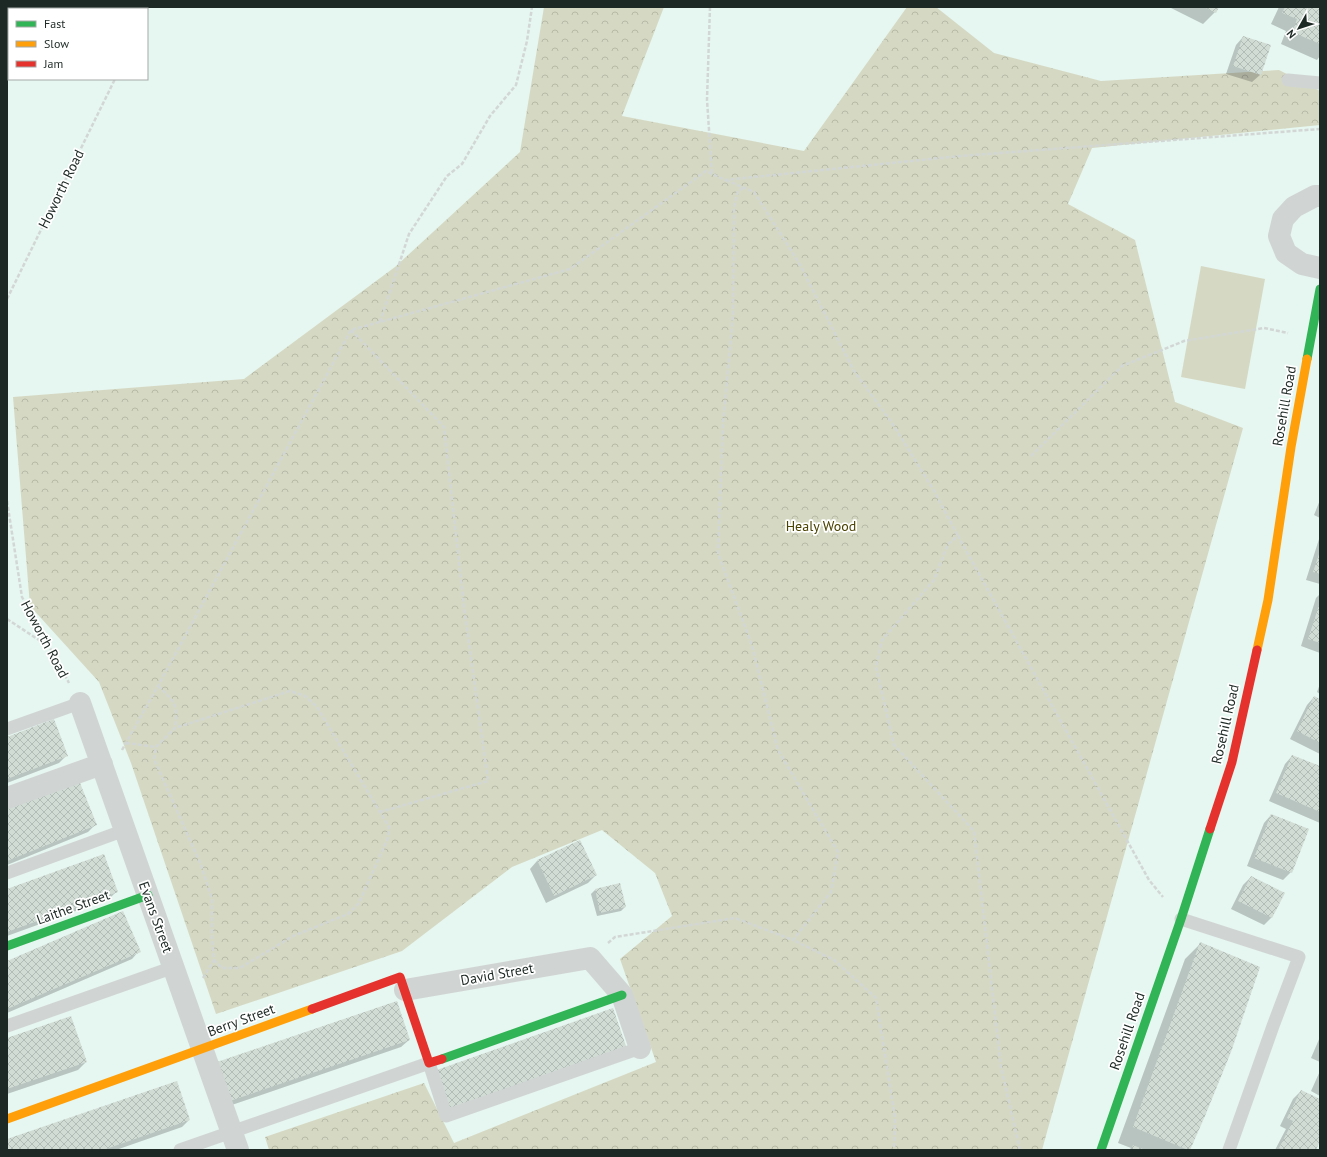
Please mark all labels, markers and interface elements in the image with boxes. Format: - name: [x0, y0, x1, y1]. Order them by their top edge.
- legend: [8, 8, 148, 80]
- north arrow: [1279, 8, 1319, 48]
- text: Fast: [44, 16, 65, 31]
- text: N: [1284, 27, 1299, 42]
- text: Slow: [44, 36, 69, 51]
- text: Jam: [43, 56, 63, 71]
- street label: Howorth Road: [34, 147, 88, 231]
- street label: Rosehill Road: [1268, 364, 1300, 448]
- park label: Healy Wood: [786, 517, 856, 535]
- street label: Howorth Road: [17, 597, 73, 681]
- street label: Rosehill Road: [1207, 682, 1243, 766]
- street label: Evans Street: [135, 879, 177, 955]
- street label: Laithe Street: [34, 885, 112, 929]
- street label: David Street: [459, 959, 535, 989]
- street label: Rosehill Road: [1105, 990, 1149, 1072]
- street label: Berry Street: [205, 999, 277, 1040]

